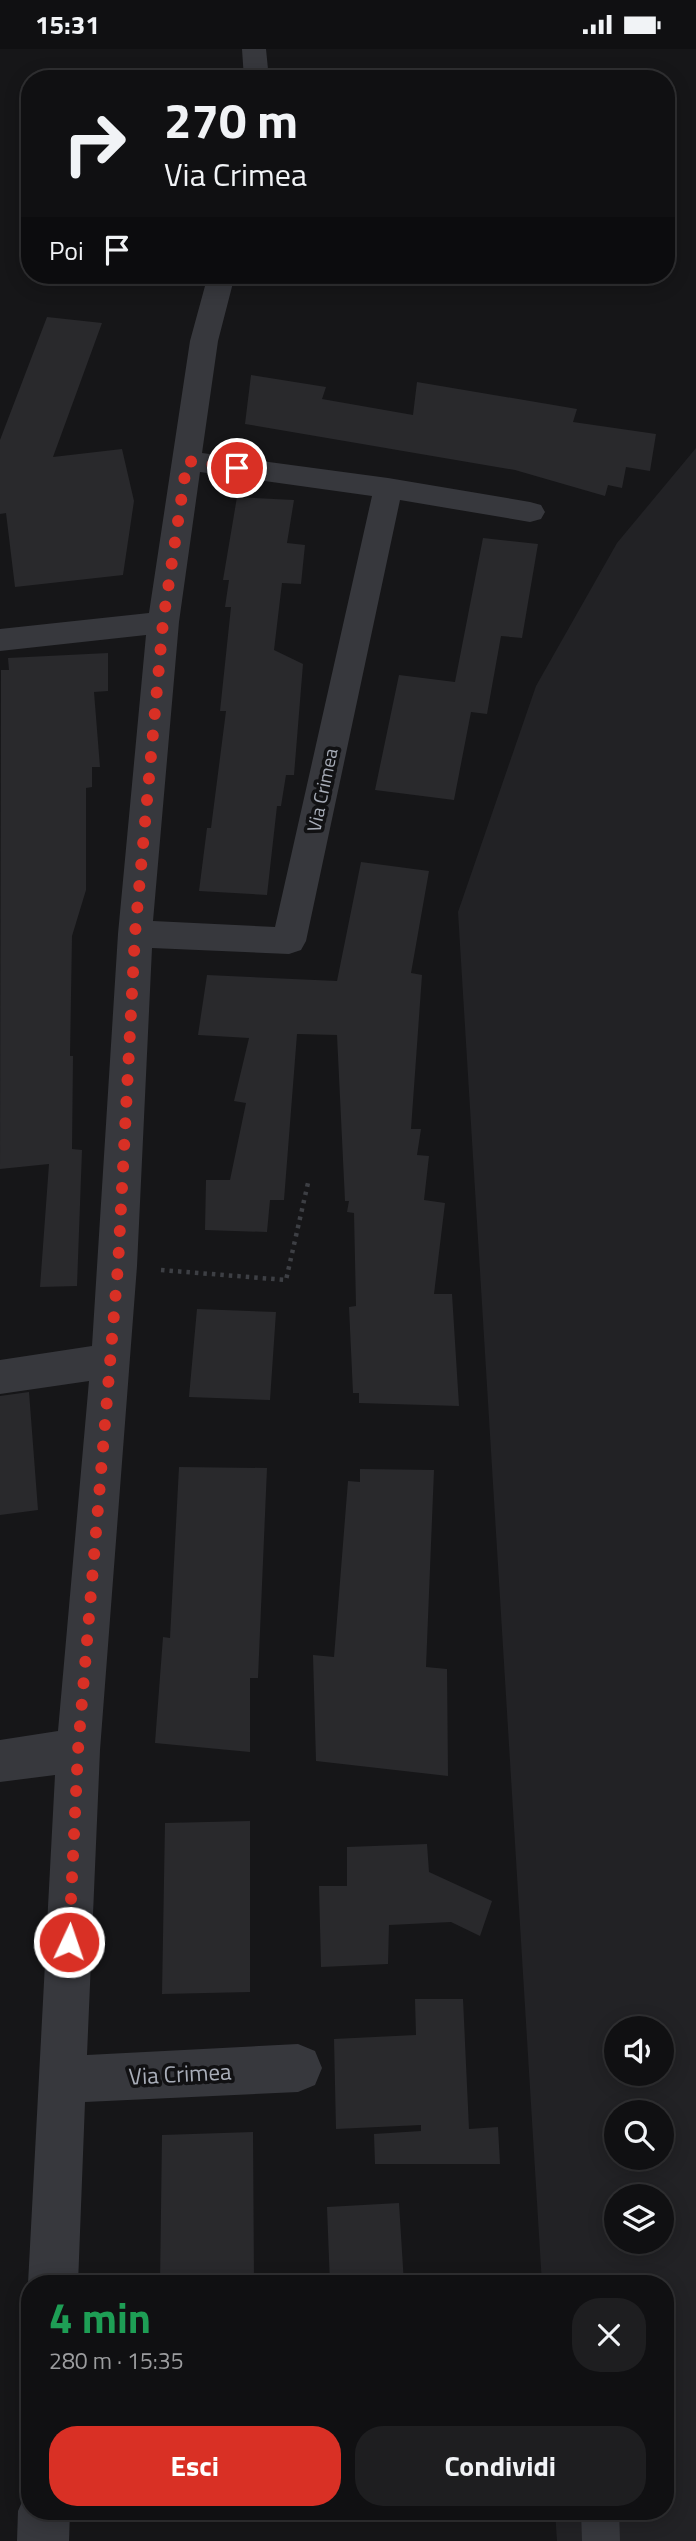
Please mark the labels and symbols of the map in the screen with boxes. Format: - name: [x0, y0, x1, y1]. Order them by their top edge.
- pin: [207, 438, 267, 498]
- street label: Via Crimea: [298, 745, 345, 834]
- position arrow: [32, 1905, 106, 1979]
- street label: Via Crimea: [128, 2053, 233, 2094]

